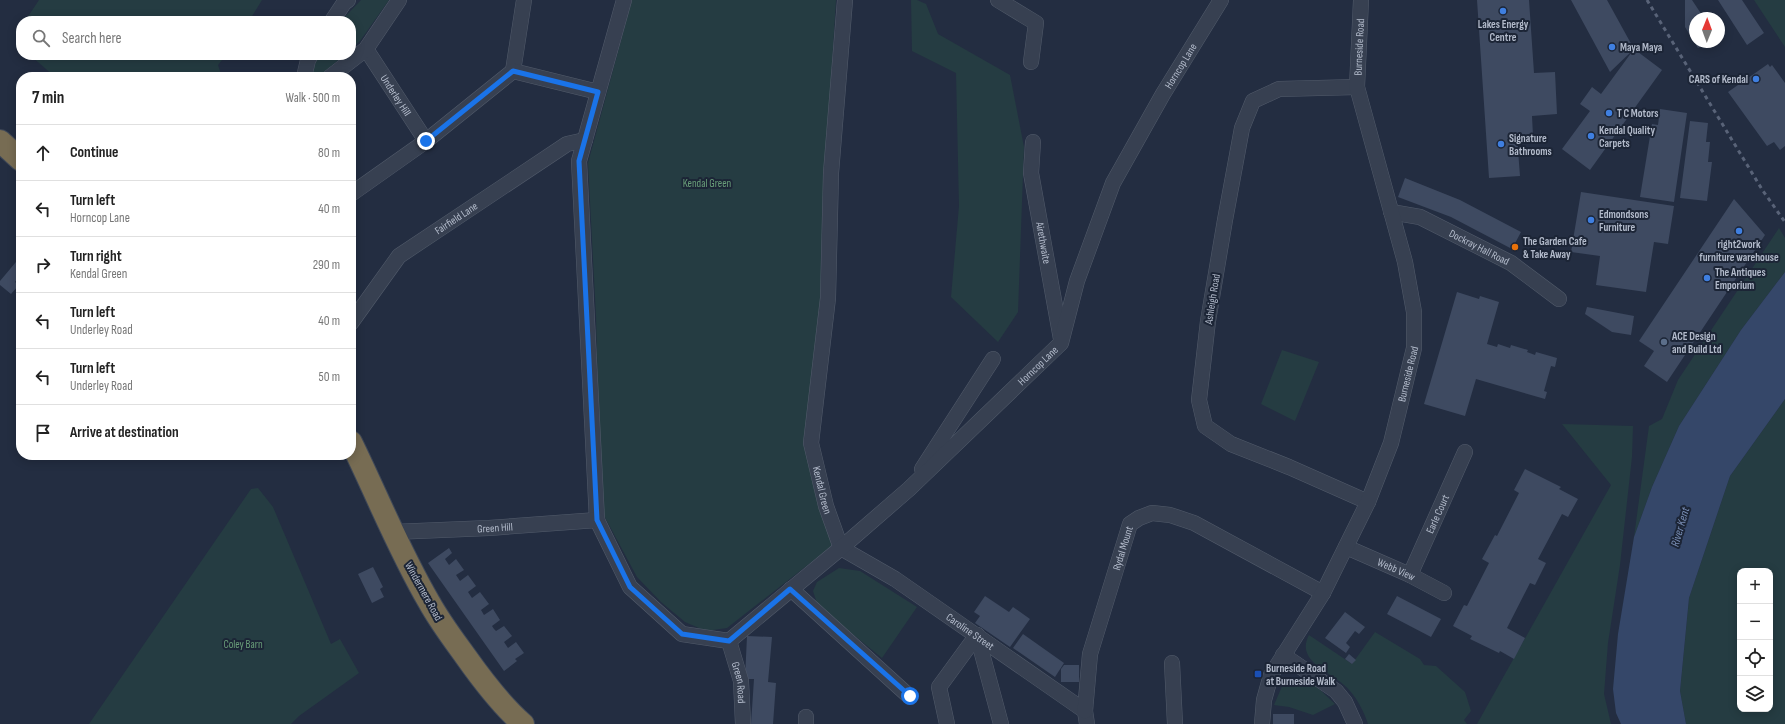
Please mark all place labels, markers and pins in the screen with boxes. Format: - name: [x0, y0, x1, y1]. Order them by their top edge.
- marker: Lakes Energy Centre: [1498, 6, 1508, 16]
- place label: Lakes Energy Centre: [1478, 18, 1529, 44]
- place label: Maya Maya: [1620, 41, 1663, 54]
- marker: Maya Maya: [1607, 42, 1617, 52]
- place label: CARS of Kendal: [1689, 73, 1748, 86]
- marker: CARS of Kendal: [1751, 74, 1761, 84]
- place label: T C Motors: [1617, 107, 1659, 120]
- marker: T C Motors: [1604, 108, 1614, 118]
- place label: Kendal Quality Carpets: [1599, 124, 1655, 150]
- marker: Kendal Quality Carpets: [1586, 131, 1596, 141]
- place label: Signature Bathrooms: [1509, 132, 1552, 158]
- marker: Signature Bathrooms: [1496, 139, 1506, 149]
- place label: Edmondsons Furniture: [1599, 208, 1648, 234]
- marker: Edmondsons Furniture: [1586, 215, 1596, 225]
- marker: right2work furniture warehouse: [1734, 226, 1744, 236]
- place label: The Garden Cafe & Take Away: [1523, 235, 1587, 261]
- place label: right2work furniture warehouse: [1699, 238, 1779, 264]
- marker: The Garden Cafe & Take Away: [1510, 242, 1520, 252]
- place label: The Antiques Emporium: [1715, 266, 1766, 292]
- marker: The Antiques Emporium: [1702, 273, 1712, 283]
- place label: ACE Design and Build Ltd: [1671, 330, 1722, 356]
- marker: ACE Design and Build Ltd: [1659, 337, 1669, 347]
- place label: Burneside Road at Burneside Walk: [1266, 662, 1336, 688]
- marker: Burneside Road at Burneside Walk: [1253, 669, 1263, 679]

